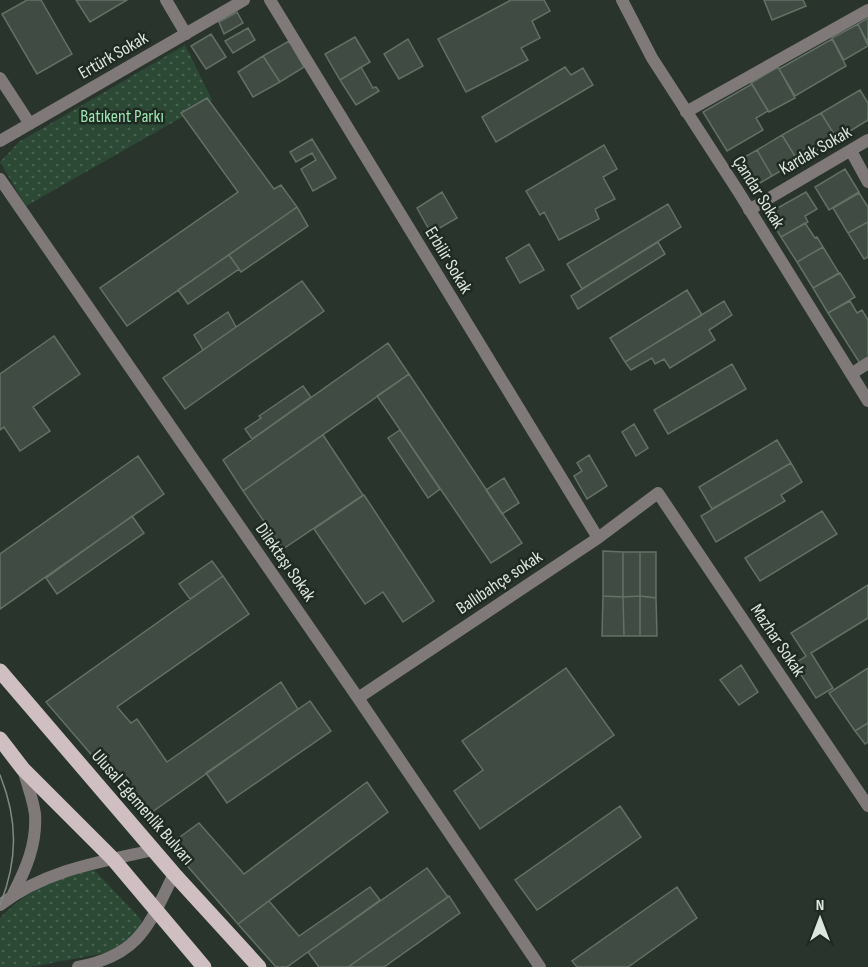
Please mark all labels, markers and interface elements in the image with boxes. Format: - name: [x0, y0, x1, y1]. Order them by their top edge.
- street label: Ertürk Sokak: [75, 27, 152, 84]
- park label: Batıkent Parkı: [80, 106, 164, 127]
- street label: Kardak Sokak: [775, 121, 855, 179]
- street label: Çandar Sokak: [728, 152, 789, 232]
- street label: Erbilir Sokak: [420, 223, 477, 298]
- street label: Dilektaşı Sokak: [251, 519, 320, 605]
- street label: Ballıbahçe sokak: [452, 546, 546, 619]
- street label: Mazhar Sokak: [746, 600, 809, 680]
- street label: Ulusal Egemenlik Bulvarı: [87, 746, 198, 869]
- north arrow: [790, 889, 850, 949]
- text: N: [816, 896, 824, 915]

